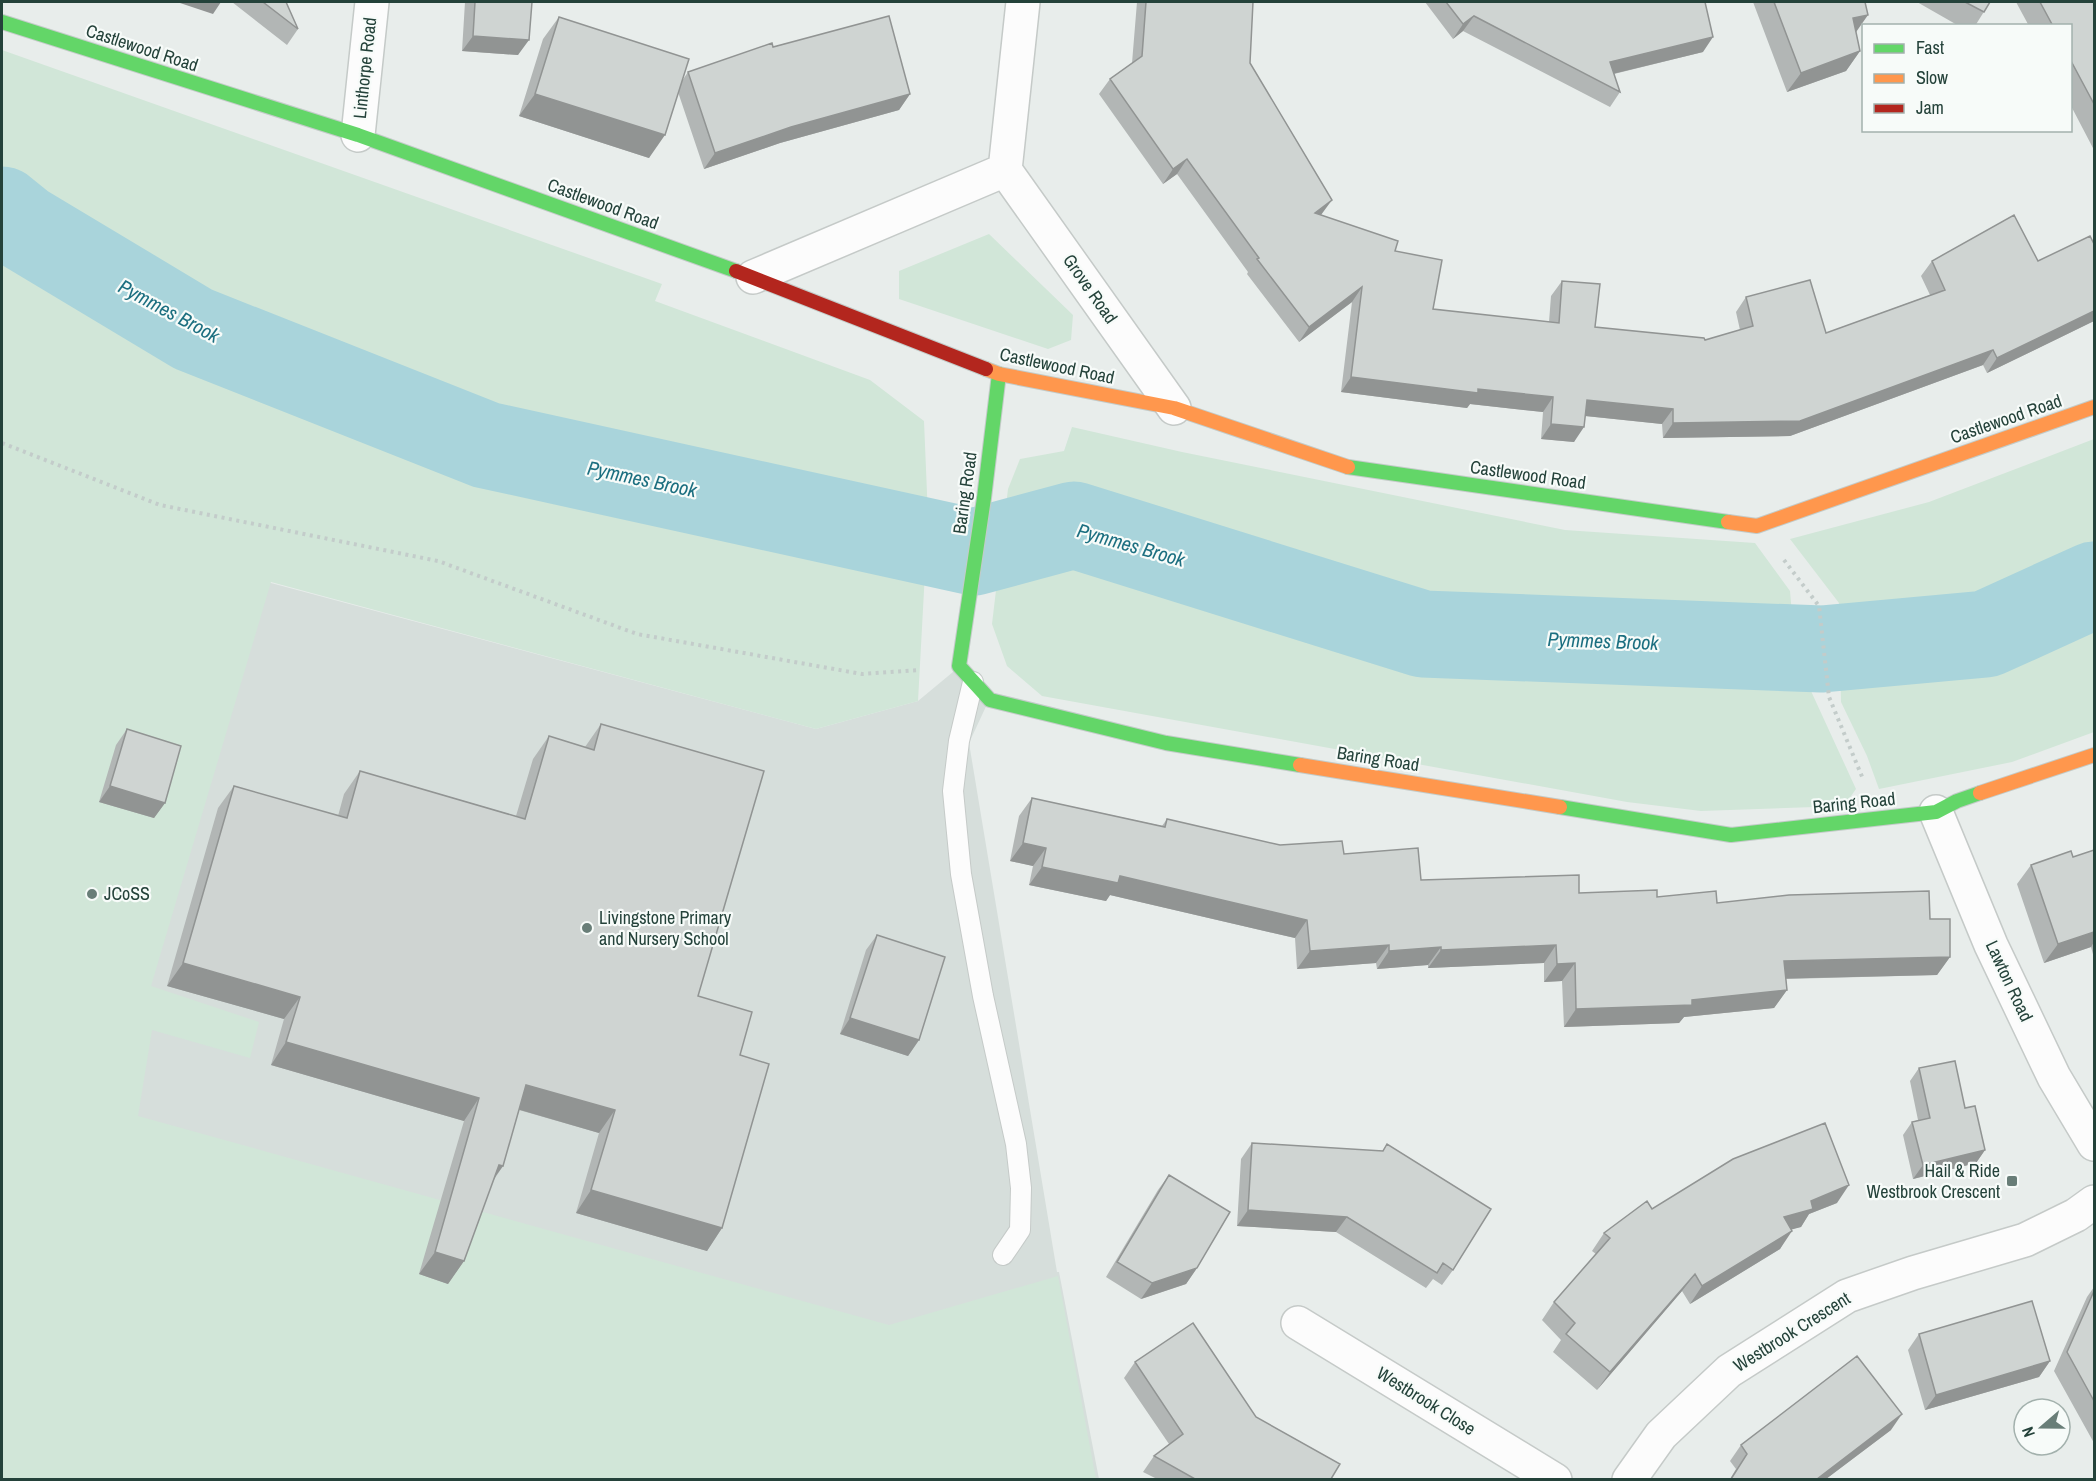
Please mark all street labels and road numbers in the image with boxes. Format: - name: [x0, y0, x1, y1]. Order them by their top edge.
- street label: Linthorpe Road: [347, 16, 382, 120]
- street label: Castlewood Road: [83, 18, 201, 77]
- street label: Castlewood Road: [544, 172, 662, 235]
- street label: Grove Road: [1057, 249, 1123, 328]
- street label: Castlewood Road: [998, 341, 1117, 390]
- street label: Castlewood Road: [1947, 388, 2065, 449]
- street label: Baring Road: [946, 450, 983, 536]
- street label: Castlewood Road: [1469, 454, 1587, 495]
- street label: Baring Road: [1335, 740, 1421, 777]
- street label: Baring Road: [1811, 786, 1896, 819]
- street label: Lawton Road: [1980, 936, 2039, 1025]
- street label: Westbrook Crescent: [1729, 1286, 1855, 1378]
- street label: Westbrook Close: [1372, 1360, 1480, 1441]

